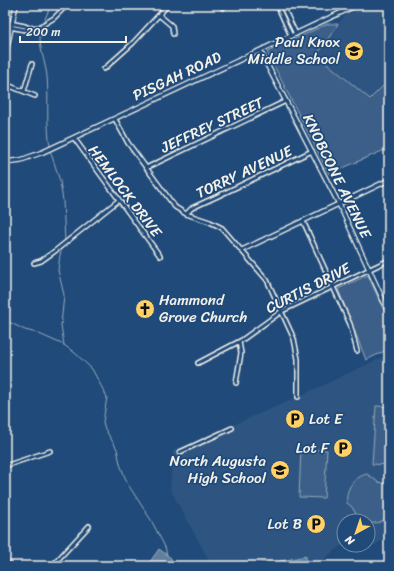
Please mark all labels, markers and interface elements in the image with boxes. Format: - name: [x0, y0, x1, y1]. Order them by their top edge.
- scale bar: [20, 18, 126, 44]
- text: 200 m: [26, 21, 60, 43]
- place label: Paul Knox Middle School: [248, 29, 341, 72]
- school or university icon: Paul Knox Middle School: [343, 40, 365, 62]
- street label: PISGAH ROAD: [128, 44, 226, 108]
- street label: JEFFREY STREET: [155, 89, 269, 161]
- street label: KNOBCONE AVENUE: [295, 109, 379, 244]
- street label: TORRY AVENUE: [191, 138, 298, 206]
- street label: HEMLOCK DRIVE: [81, 139, 170, 244]
- street label: CURTIS DRIVE: [261, 255, 357, 321]
- place label: Hammond Grove Church: [159, 287, 248, 330]
- church icon: Hammond Grove Church: [134, 298, 156, 320]
- place label: Lot E: [309, 406, 344, 432]
- parking icon: Lot E: [284, 408, 306, 430]
- place label: Lot F: [296, 435, 331, 461]
- parking icon: Lot F: [332, 437, 354, 459]
- place label: North Augusta High School: [170, 448, 267, 491]
- school or university icon: North Augusta High School: [269, 459, 291, 481]
- place label: Lot B: [267, 511, 302, 537]
- parking icon: Lot B: [305, 513, 327, 535]
- north arrow: [336, 513, 376, 553]
- text: N: [341, 530, 360, 551]

